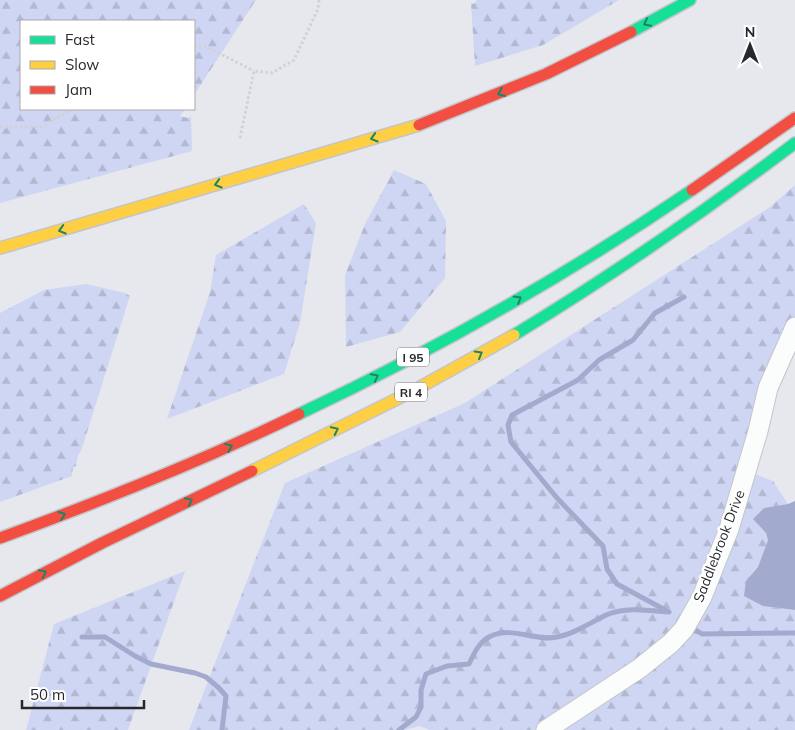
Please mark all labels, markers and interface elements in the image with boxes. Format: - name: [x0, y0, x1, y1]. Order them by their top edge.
- one-way arrow: [644, 17, 653, 27]
- legend: [20, 20, 195, 110]
- north arrow: [725, 20, 775, 70]
- text: N: [745, 23, 755, 41]
- text: Fast: [65, 30, 95, 49]
- text: Slow: [65, 55, 99, 74]
- text: Jam: [65, 80, 92, 99]
- one-way arrow: [497, 87, 505, 97]
- one-way arrow: [370, 132, 379, 142]
- one-way arrow: [214, 178, 223, 188]
- one-way arrow: [59, 224, 67, 234]
- one-way arrow: [512, 295, 521, 305]
- road number: I 95: [397, 348, 429, 367]
- one-way arrow: [473, 351, 482, 361]
- one-way arrow: [370, 373, 379, 383]
- road number: RI 4: [395, 382, 427, 402]
- one-way arrow: [330, 426, 339, 436]
- one-way arrow: [224, 442, 233, 453]
- street label: Saddlebrook Drive: [689, 487, 749, 605]
- one-way arrow: [184, 497, 193, 507]
- one-way arrow: [58, 511, 66, 521]
- one-way arrow: [38, 569, 47, 579]
- scale bar: [22, 678, 145, 710]
- text: 50 m: [30, 685, 65, 704]

